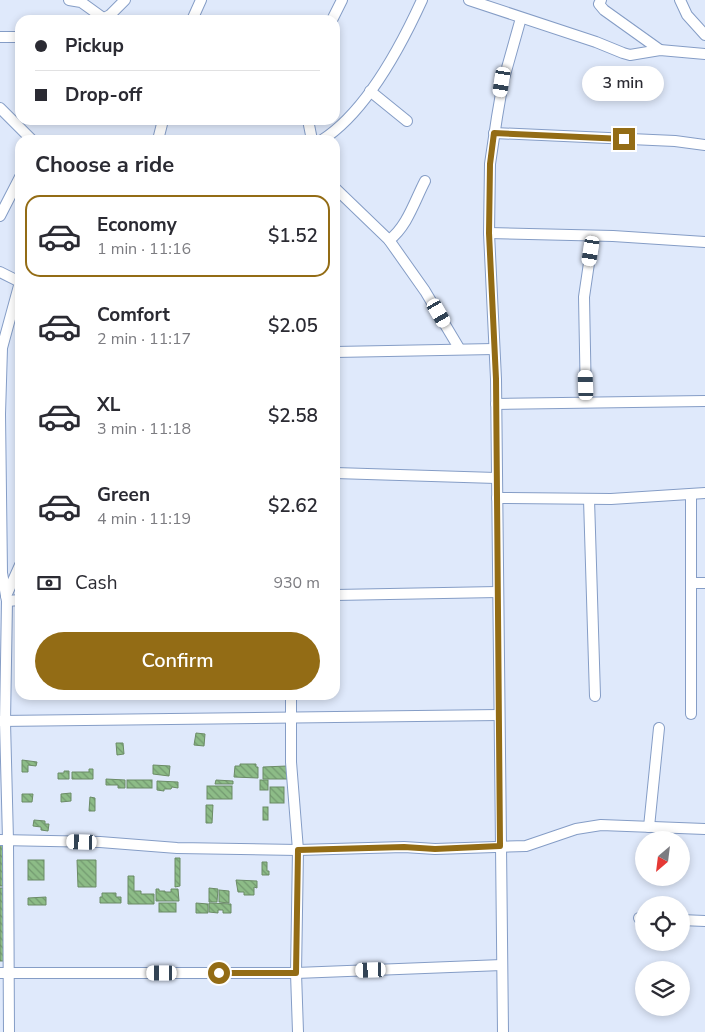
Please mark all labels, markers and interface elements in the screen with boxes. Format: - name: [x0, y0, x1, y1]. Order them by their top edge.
- text: Pickup: [65, 33, 124, 59]
- car: [492, 66, 511, 98]
- callout: 3 min: [583, 66, 665, 102]
- text: 3 min: [603, 72, 643, 94]
- text: Drop-off: [65, 82, 142, 108]
- route end: [613, 128, 635, 150]
- text: Choose a ride: [35, 150, 174, 180]
- text: Economy: [97, 212, 177, 238]
- icon: car: [37, 214, 82, 259]
- text: $1.52: [268, 223, 318, 249]
- car: [581, 235, 600, 267]
- text: 1 min · 11:16: [97, 238, 191, 260]
- car: [425, 296, 452, 330]
- text: Comfort: [97, 302, 170, 328]
- icon: car: [37, 304, 82, 349]
- text: $2.05: [268, 313, 318, 339]
- text: 2 min · 11:17: [97, 328, 191, 350]
- car: [577, 370, 594, 400]
- text: XL: [97, 392, 120, 418]
- icon: car: [37, 394, 82, 439]
- text: $2.58: [268, 403, 318, 429]
- text: 3 min · 11:18: [97, 418, 191, 440]
- text: Green: [97, 482, 150, 508]
- icon: car: [37, 484, 82, 529]
- text: $2.62: [268, 493, 318, 519]
- text: 4 min · 11:19: [97, 508, 191, 530]
- icon: cash: [35, 569, 63, 597]
- text: Cash: [75, 570, 117, 596]
- text: 930 m: [273, 572, 320, 594]
- button: Confirm: [35, 632, 320, 690]
- north arrow: [635, 831, 690, 886]
- map controls: [635, 831, 690, 1016]
- car: [66, 834, 97, 850]
- button: locate: [635, 896, 690, 951]
- button: layers: [635, 961, 690, 1016]
- route start: [208, 962, 230, 984]
- car: [355, 962, 386, 978]
- car: [147, 966, 177, 981]

